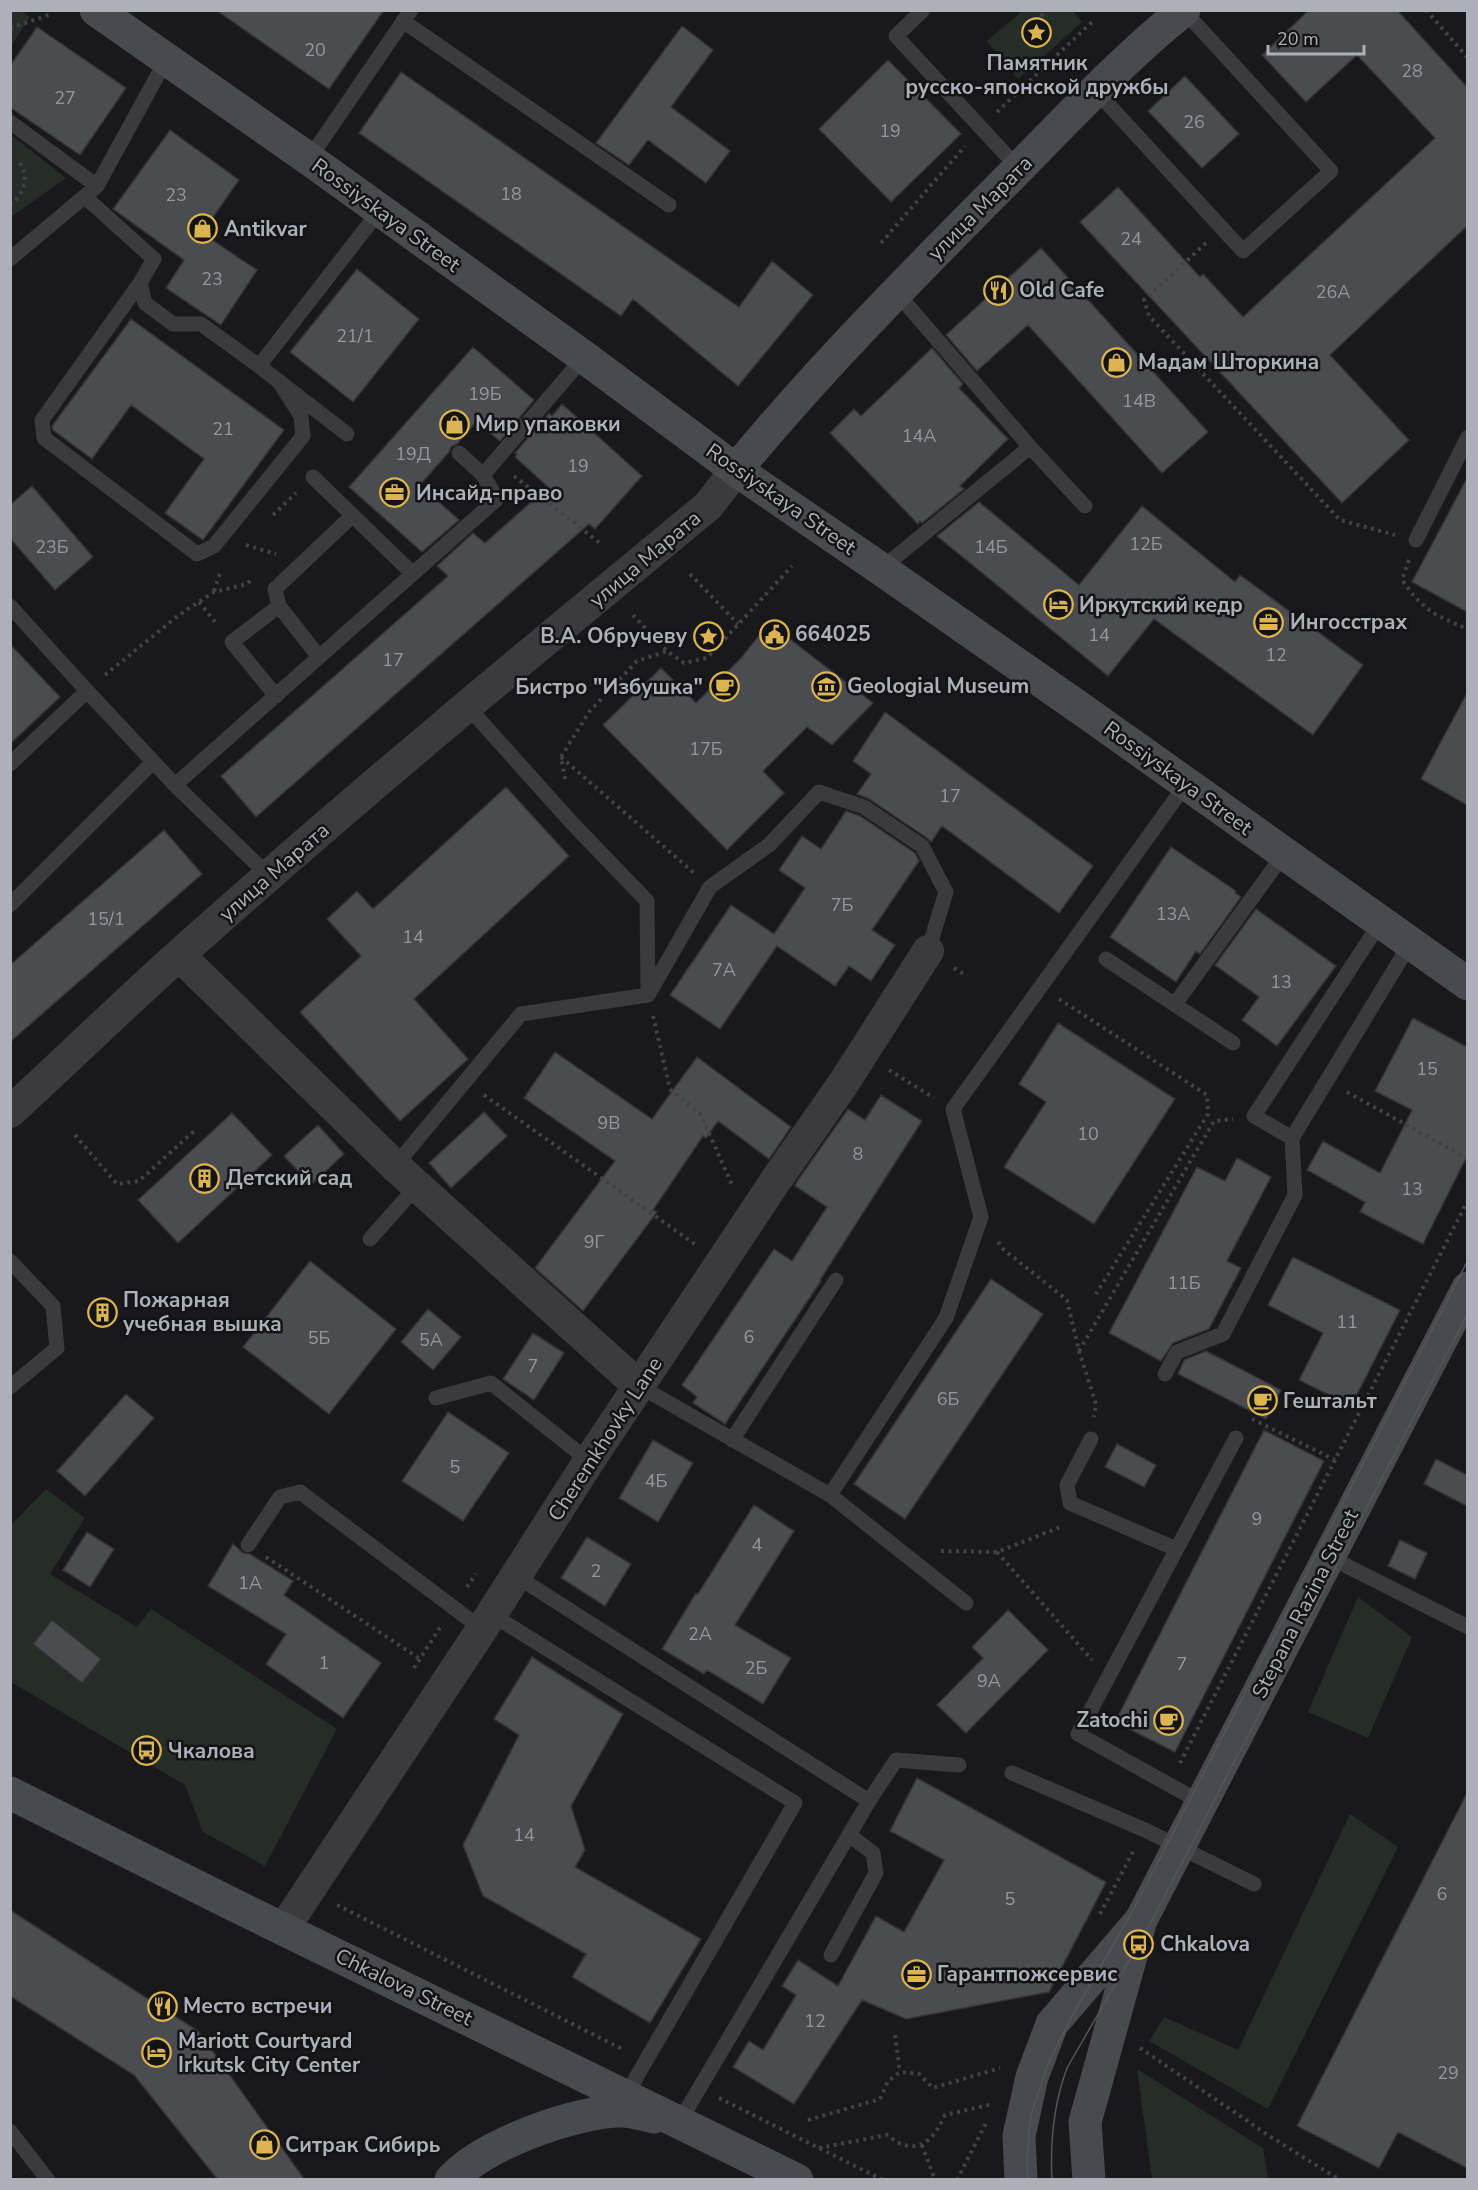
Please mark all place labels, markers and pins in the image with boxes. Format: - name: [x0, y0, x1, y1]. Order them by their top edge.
- place icon: Памятник русско-японской дружбы: [1021, 16, 1053, 48]
- place label: Памятник русско-японской дружбы: [905, 49, 1169, 101]
- shop icon: Antikvar: [187, 213, 219, 245]
- place label: Antikvar: [224, 215, 308, 243]
- restaurant icon: Old Cafe: [982, 274, 1014, 306]
- place label: Old Cafe: [1019, 276, 1104, 304]
- shop icon: Мадам Шторкина: [1101, 346, 1133, 378]
- place label: Мадам Шторкина: [1138, 348, 1319, 376]
- shop icon: Мир упаковки: [438, 408, 470, 440]
- place label: Мир упаковки: [475, 410, 621, 438]
- office icon: Инсайд-право: [379, 477, 411, 509]
- place label: Инсайд-право: [416, 479, 562, 507]
- hotel icon: Иркутский кедр: [1042, 589, 1074, 621]
- place label: Иркутский кедр: [1079, 591, 1243, 619]
- office icon: Ингосстрах: [1253, 606, 1285, 638]
- place label: Ингосстрах: [1290, 608, 1407, 636]
- public building icon: 664025: [758, 618, 790, 650]
- place icon: В.А. Обручеву: [692, 620, 724, 652]
- place label: 664025: [795, 620, 871, 648]
- place label: В.А. Обручеву: [540, 622, 688, 650]
- museum icon: Geologial Museum: [810, 670, 842, 702]
- cafe icon: Бистро "Избушка": [708, 671, 740, 703]
- place label: Geologial Museum: [847, 672, 1029, 700]
- place label: Бистро "Избушка": [515, 673, 703, 701]
- building icon: Детский сад: [189, 1162, 221, 1194]
- place label: Детский сад: [226, 1164, 352, 1192]
- place label: Пожарная учебная вышка: [123, 1286, 282, 1338]
- building icon: Пожарная учебная вышка: [86, 1296, 118, 1328]
- cafe icon: Гештальт: [1246, 1385, 1278, 1417]
- place label: Гештальт: [1283, 1387, 1377, 1415]
- cafe icon: Zatochi: [1153, 1704, 1185, 1736]
- place label: Zatochi: [1076, 1706, 1148, 1734]
- bus stop icon: Чкалова: [131, 1735, 163, 1767]
- place label: Чкалова: [168, 1737, 255, 1765]
- bus stop icon: Chkalova: [1123, 1928, 1155, 1960]
- place label: Chkalova: [1160, 1930, 1250, 1958]
- office icon: Гарантпожсервис: [900, 1958, 932, 1990]
- place label: Гарантпожсервис: [937, 1960, 1117, 1988]
- restaurant icon: Место встречи: [146, 1990, 178, 2022]
- place label: Место встречи: [183, 1992, 332, 2020]
- place label: Mariott Courtyard Irkutsk City Center: [178, 2027, 361, 2079]
- hotel icon: Mariott Courtyard Irkutsk City Center: [141, 2037, 173, 2069]
- shop icon: Ситрак Сибирь: [248, 2129, 280, 2161]
- place label: Ситрак Сибирь: [285, 2131, 440, 2159]

